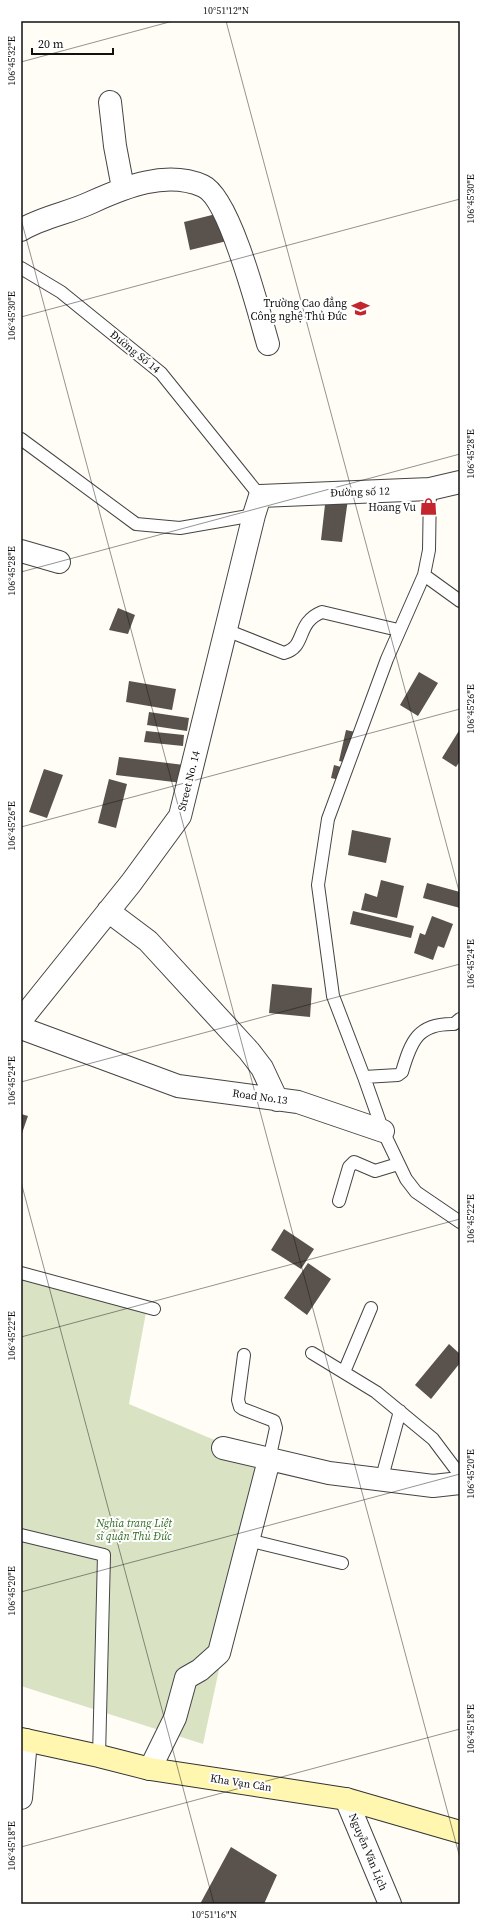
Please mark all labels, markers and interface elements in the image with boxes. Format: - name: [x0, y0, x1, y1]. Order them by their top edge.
- text: 10°51'12"N: [203, 4, 249, 17]
- scale bar: [32, 30, 113, 56]
- text: 106°45'32"E: [5, 36, 18, 86]
- text: 20 m: [38, 36, 64, 52]
- text: 106°45'30"E: [464, 174, 477, 224]
- text: 106°45'30"E: [5, 291, 18, 341]
- place label: Trường Cao đẳng Công nghệ Thủ Đức: [251, 296, 348, 324]
- school or university icon: Trường Cao đẳng Công nghệ Thủ Đức: [350, 299, 370, 319]
- street label: Đường Số 14: [107, 327, 164, 377]
- text: 106°45'28"E: [464, 429, 477, 479]
- street label: Đường số 12: [330, 483, 391, 501]
- shop icon: Hoang Vu: [419, 497, 439, 517]
- place label: Hoang Vu: [368, 500, 417, 515]
- text: 106°45'28"E: [5, 546, 18, 596]
- text: 106°45'26"E: [464, 684, 477, 734]
- street label: Street No. 14: [174, 749, 204, 813]
- text: 106°45'26"E: [5, 801, 18, 851]
- text: 106°45'24"E: [464, 939, 477, 989]
- text: 106°45'24"E: [5, 1056, 18, 1106]
- street label: Road No.13: [231, 1086, 289, 1108]
- text: 106°45'22"E: [464, 1194, 477, 1244]
- text: 106°45'22"E: [5, 1311, 18, 1361]
- text: 106°45'20"E: [464, 1449, 477, 1499]
- park label: Nghĩa trang Liệt sĩ quận Thủ Đức: [95, 1516, 172, 1544]
- text: 106°45'20"E: [5, 1566, 18, 1616]
- text: 106°45'18"E: [464, 1704, 477, 1754]
- street label: Kha Vạn Cân: [209, 1771, 273, 1795]
- street label: Nguyễn Văn Lịch: [345, 1811, 391, 1893]
- text: 106°45'18"E: [5, 1821, 18, 1871]
- text: 10°51'16"N: [191, 1908, 237, 1921]

